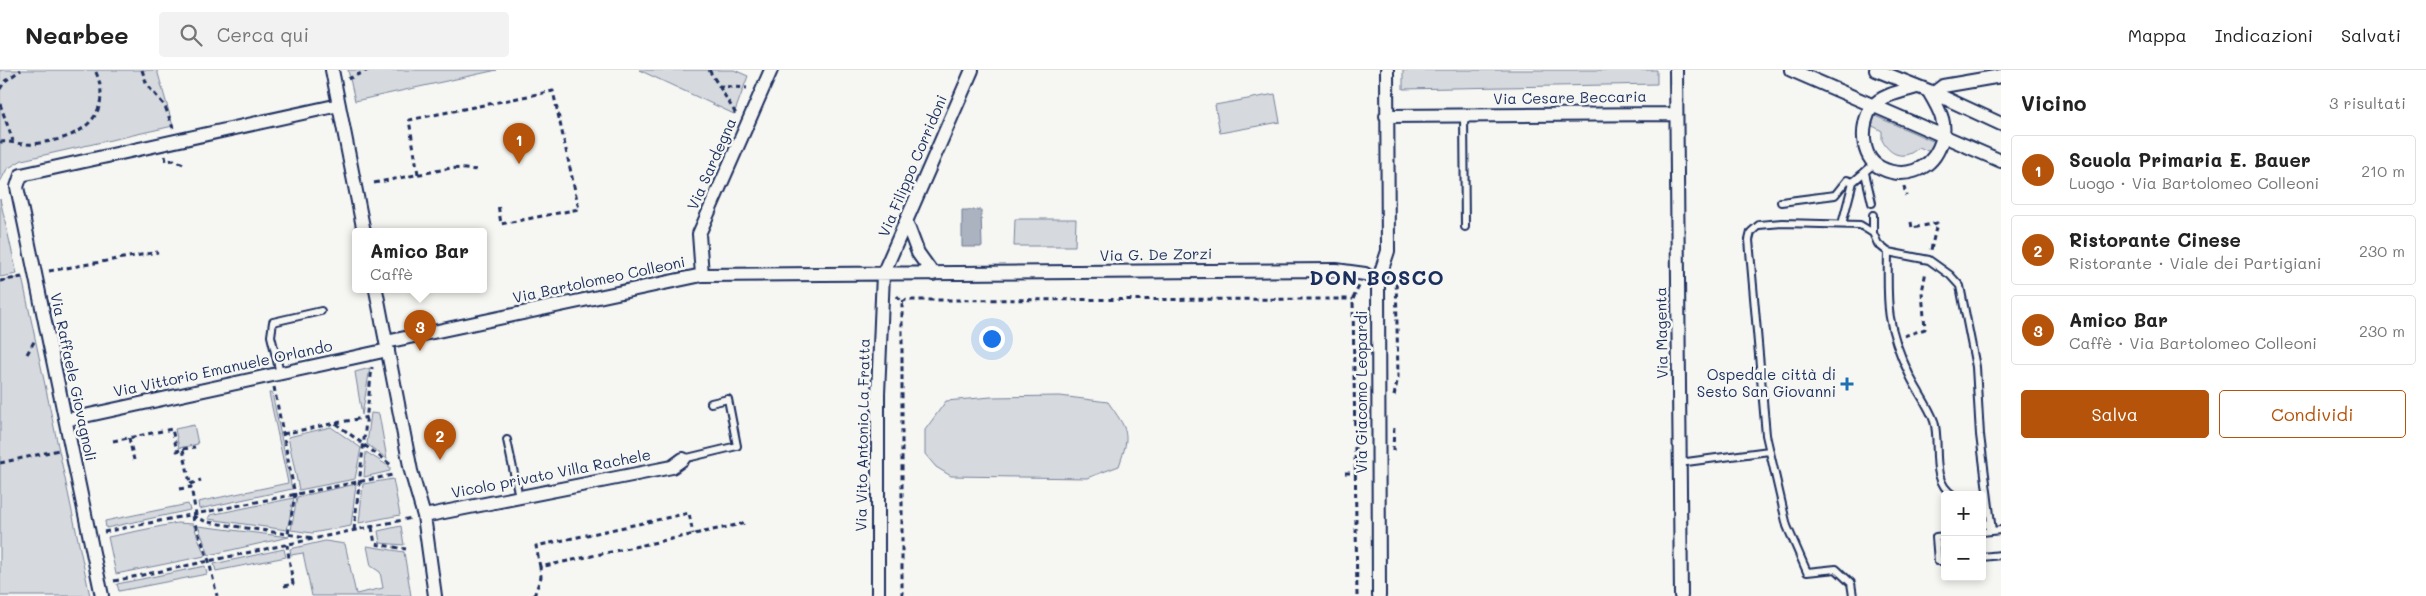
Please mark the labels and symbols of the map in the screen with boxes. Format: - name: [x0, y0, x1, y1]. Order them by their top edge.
- street label: Via Cesare Beccaria: [1493, 86, 1647, 108]
- street label: Via Filippo Corridoni: [873, 92, 951, 240]
- street label: Via Sardegna: [682, 114, 740, 213]
- pin: 1: [503, 123, 535, 164]
- street label: Via G. De Zorzi: [1100, 243, 1212, 265]
- street label: Via Bartolomeo Colleoni: [511, 251, 687, 307]
- district label: DON BOSCO: [1309, 264, 1445, 290]
- street label: Via Magenta: [1650, 287, 1672, 379]
- street label: Via Raffaele Giovagnoli: [46, 291, 102, 463]
- pin: 3: [404, 310, 436, 351]
- street label: Via Giacomo Leopardi: [1351, 310, 1371, 474]
- your location: [979, 326, 1005, 352]
- street label: Via Vittorio Emanuele Orlando: [111, 335, 334, 401]
- street label: Via Vito Antonio La Fratta: [850, 338, 874, 532]
- place label: Ospedale città di Sesto San Giovanni: [1697, 364, 1836, 401]
- marker: Ospedale città di Sesto San Giovanni: [1840, 377, 1854, 391]
- pin: 2: [424, 419, 456, 460]
- street label: Vicolo privato Villa Rachele: [449, 444, 652, 502]

